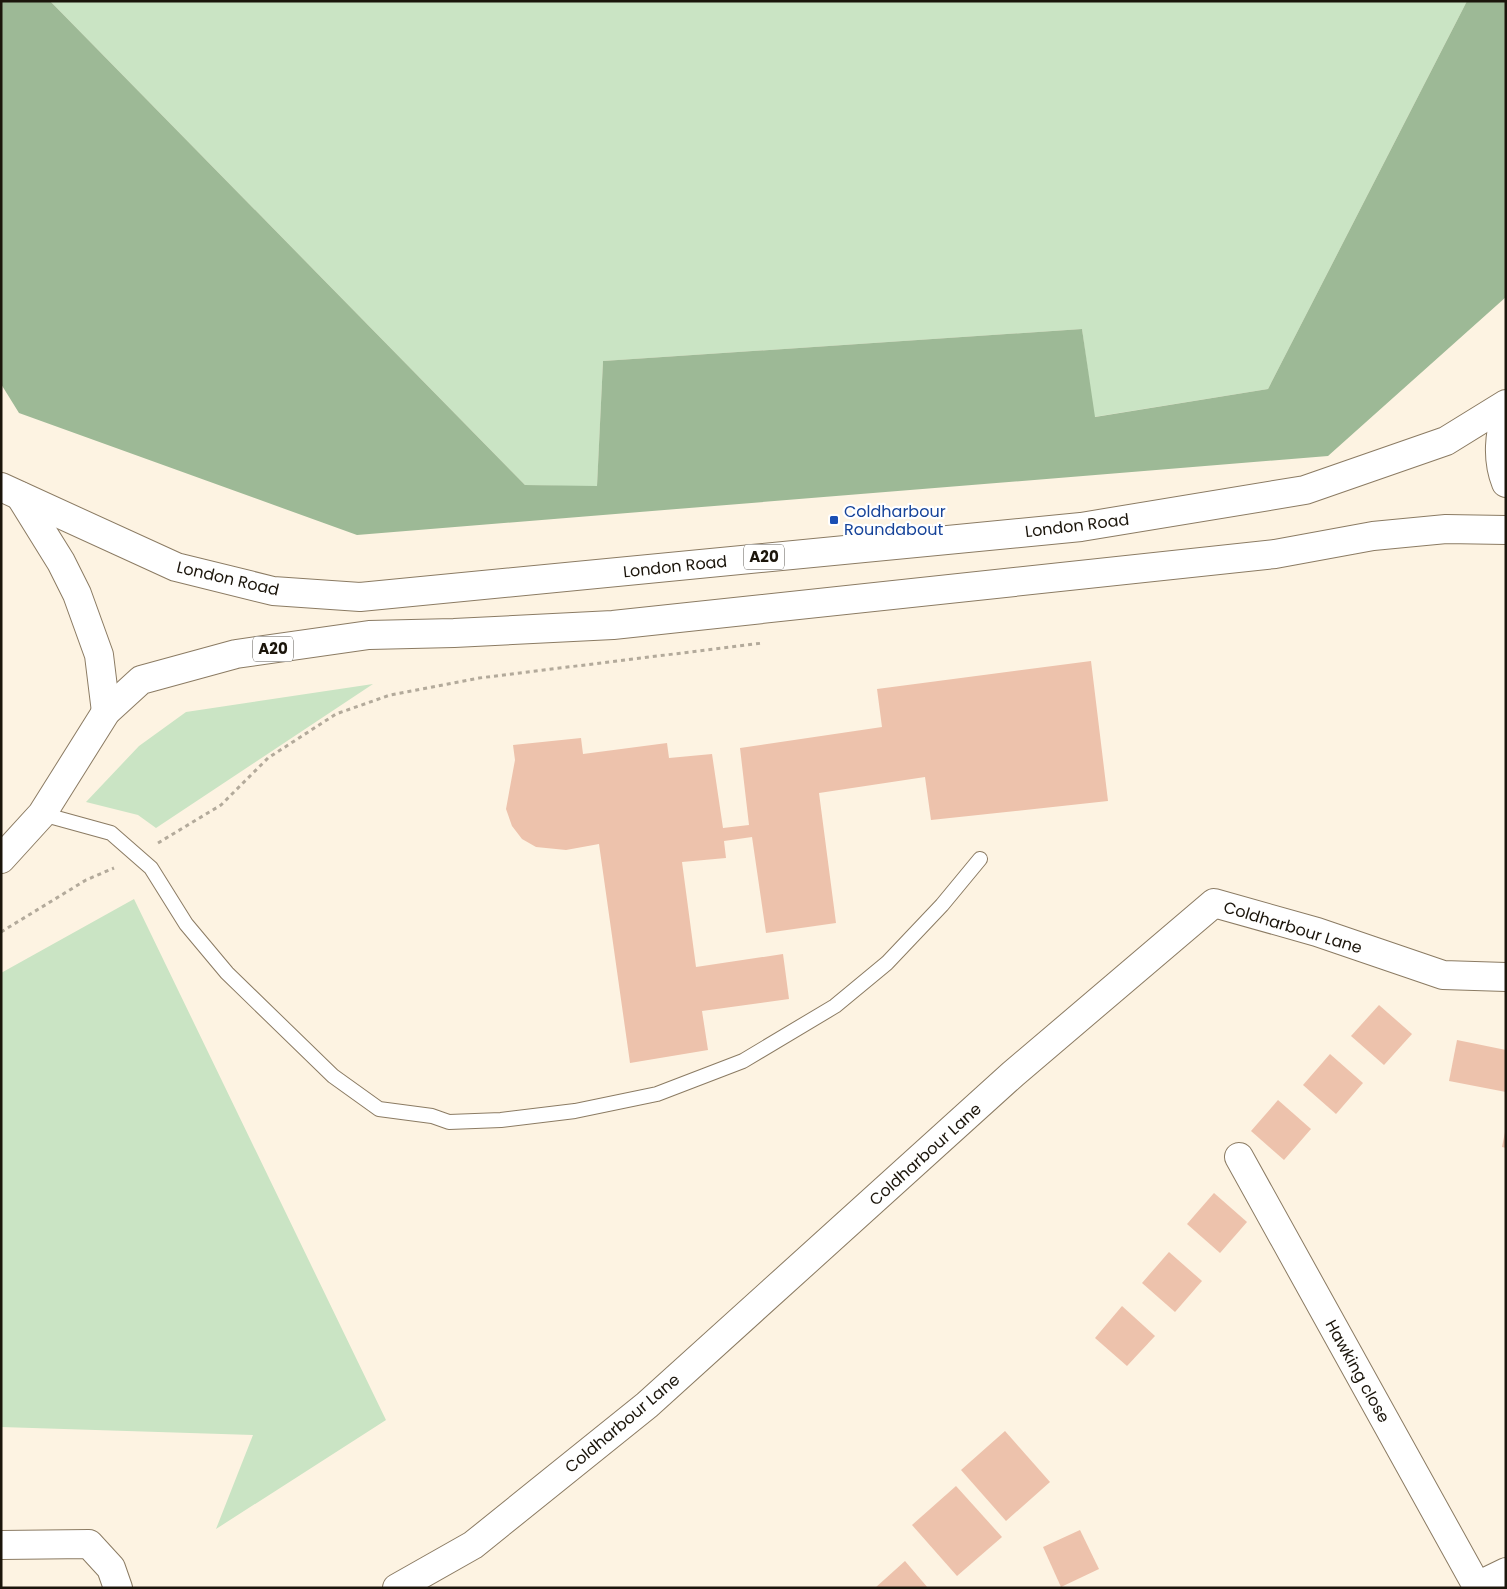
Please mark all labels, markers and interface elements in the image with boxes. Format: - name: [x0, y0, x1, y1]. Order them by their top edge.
- place label: Coldharbour Roundabout: [844, 500, 946, 541]
- street label: London Road: [1024, 508, 1130, 543]
- marker: Coldharbour Roundabout: [828, 514, 840, 526]
- road number: A20: [744, 544, 784, 570]
- street label: London Road: [622, 550, 728, 583]
- street label: London Road: [174, 556, 281, 601]
- road number: A20: [253, 636, 293, 662]
- street label: Coldharbour Lane: [1221, 895, 1365, 960]
- street label: Coldharbour Lane: [864, 1098, 987, 1211]
- street label: Hawking close: [1320, 1316, 1395, 1427]
- street label: Coldharbour Lane: [560, 1368, 685, 1478]

